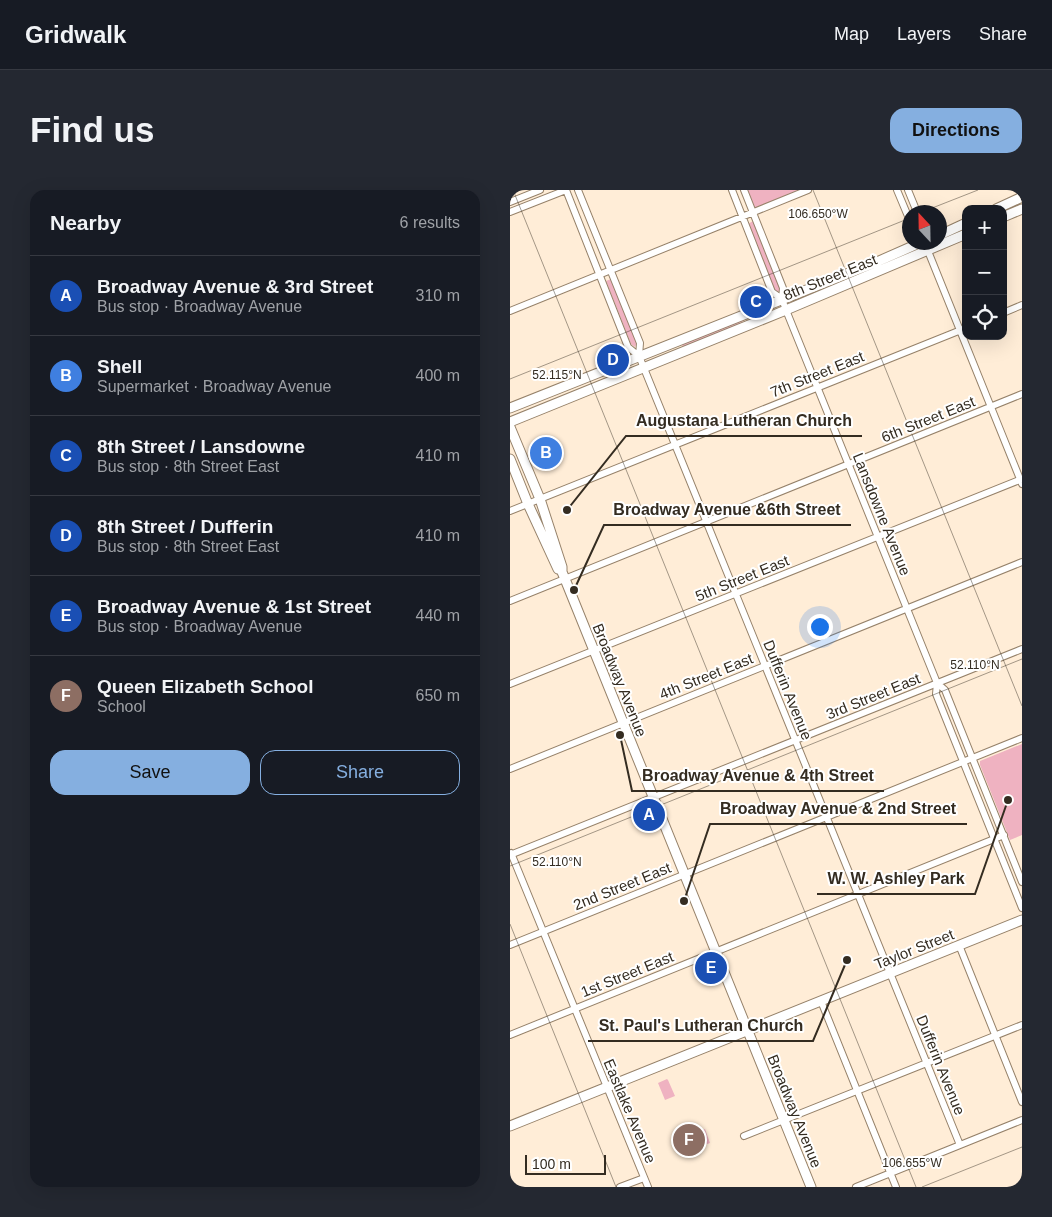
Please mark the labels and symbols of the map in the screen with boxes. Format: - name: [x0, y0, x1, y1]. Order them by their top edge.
- north arrow: [902, 205, 947, 250]
- text: 106.650°W: [788, 207, 848, 221]
- street label: 8th Street East: [781, 250, 880, 303]
- pin: C: [740, 283, 772, 321]
- pin: D: [597, 341, 629, 379]
- street label: 7th Street East: [768, 347, 867, 400]
- text: 52.115°N: [532, 368, 582, 382]
- street label: 6th Street East: [879, 392, 978, 445]
- callout: Augustana Lutheran Church: [626, 405, 862, 436]
- text: Augustana Lutheran Church: [636, 412, 852, 429]
- pin: B: [530, 434, 562, 472]
- street label: Lansdowne Avenue: [850, 450, 914, 578]
- callout: Broadway Avenue &6th Street: [604, 494, 851, 525]
- text: Broadway Avenue &6th Street: [613, 501, 841, 518]
- street label: 5th Street East: [693, 551, 792, 604]
- your location: [807, 614, 833, 640]
- street label: Broadway Avenue: [590, 621, 650, 739]
- street label: Dufferin Avenue: [760, 638, 816, 742]
- street label: 4th Street East: [657, 649, 756, 702]
- text: 52.110°N: [950, 658, 1000, 672]
- street label: 3rd Street East: [823, 669, 923, 723]
- callout: Broadway Avenue & 4th Street: [632, 760, 884, 791]
- text: Broadway Avenue & 4th Street: [642, 767, 875, 784]
- callout: Broadway Avenue & 2nd Street: [710, 793, 967, 824]
- pin: A: [633, 796, 665, 834]
- text: Broadway Avenue & 2nd Street: [720, 800, 957, 817]
- text: 52.110°N: [532, 855, 582, 869]
- street label: 2nd Street East: [571, 858, 674, 913]
- callout: W. W. Ashley Park: [817, 863, 975, 894]
- text: W. W. Ashley Park: [827, 870, 965, 887]
- street label: Taylor Street: [872, 925, 957, 973]
- street label: 1st Street East: [578, 947, 677, 1000]
- pin: E: [695, 949, 727, 987]
- callout: St. Paul's Lutheran Church: [588, 1010, 813, 1041]
- street label: Dufferin Avenue: [913, 1013, 969, 1117]
- text: St. Paul's Lutheran Church: [599, 1017, 803, 1034]
- street label: Broadway Avenue: [765, 1052, 825, 1170]
- street label: Eastlake Avenue: [600, 1056, 660, 1166]
- pin: F: [673, 1121, 705, 1159]
- scale bar: [525, 1152, 606, 1175]
- text: 106.655°W: [882, 1156, 942, 1170]

